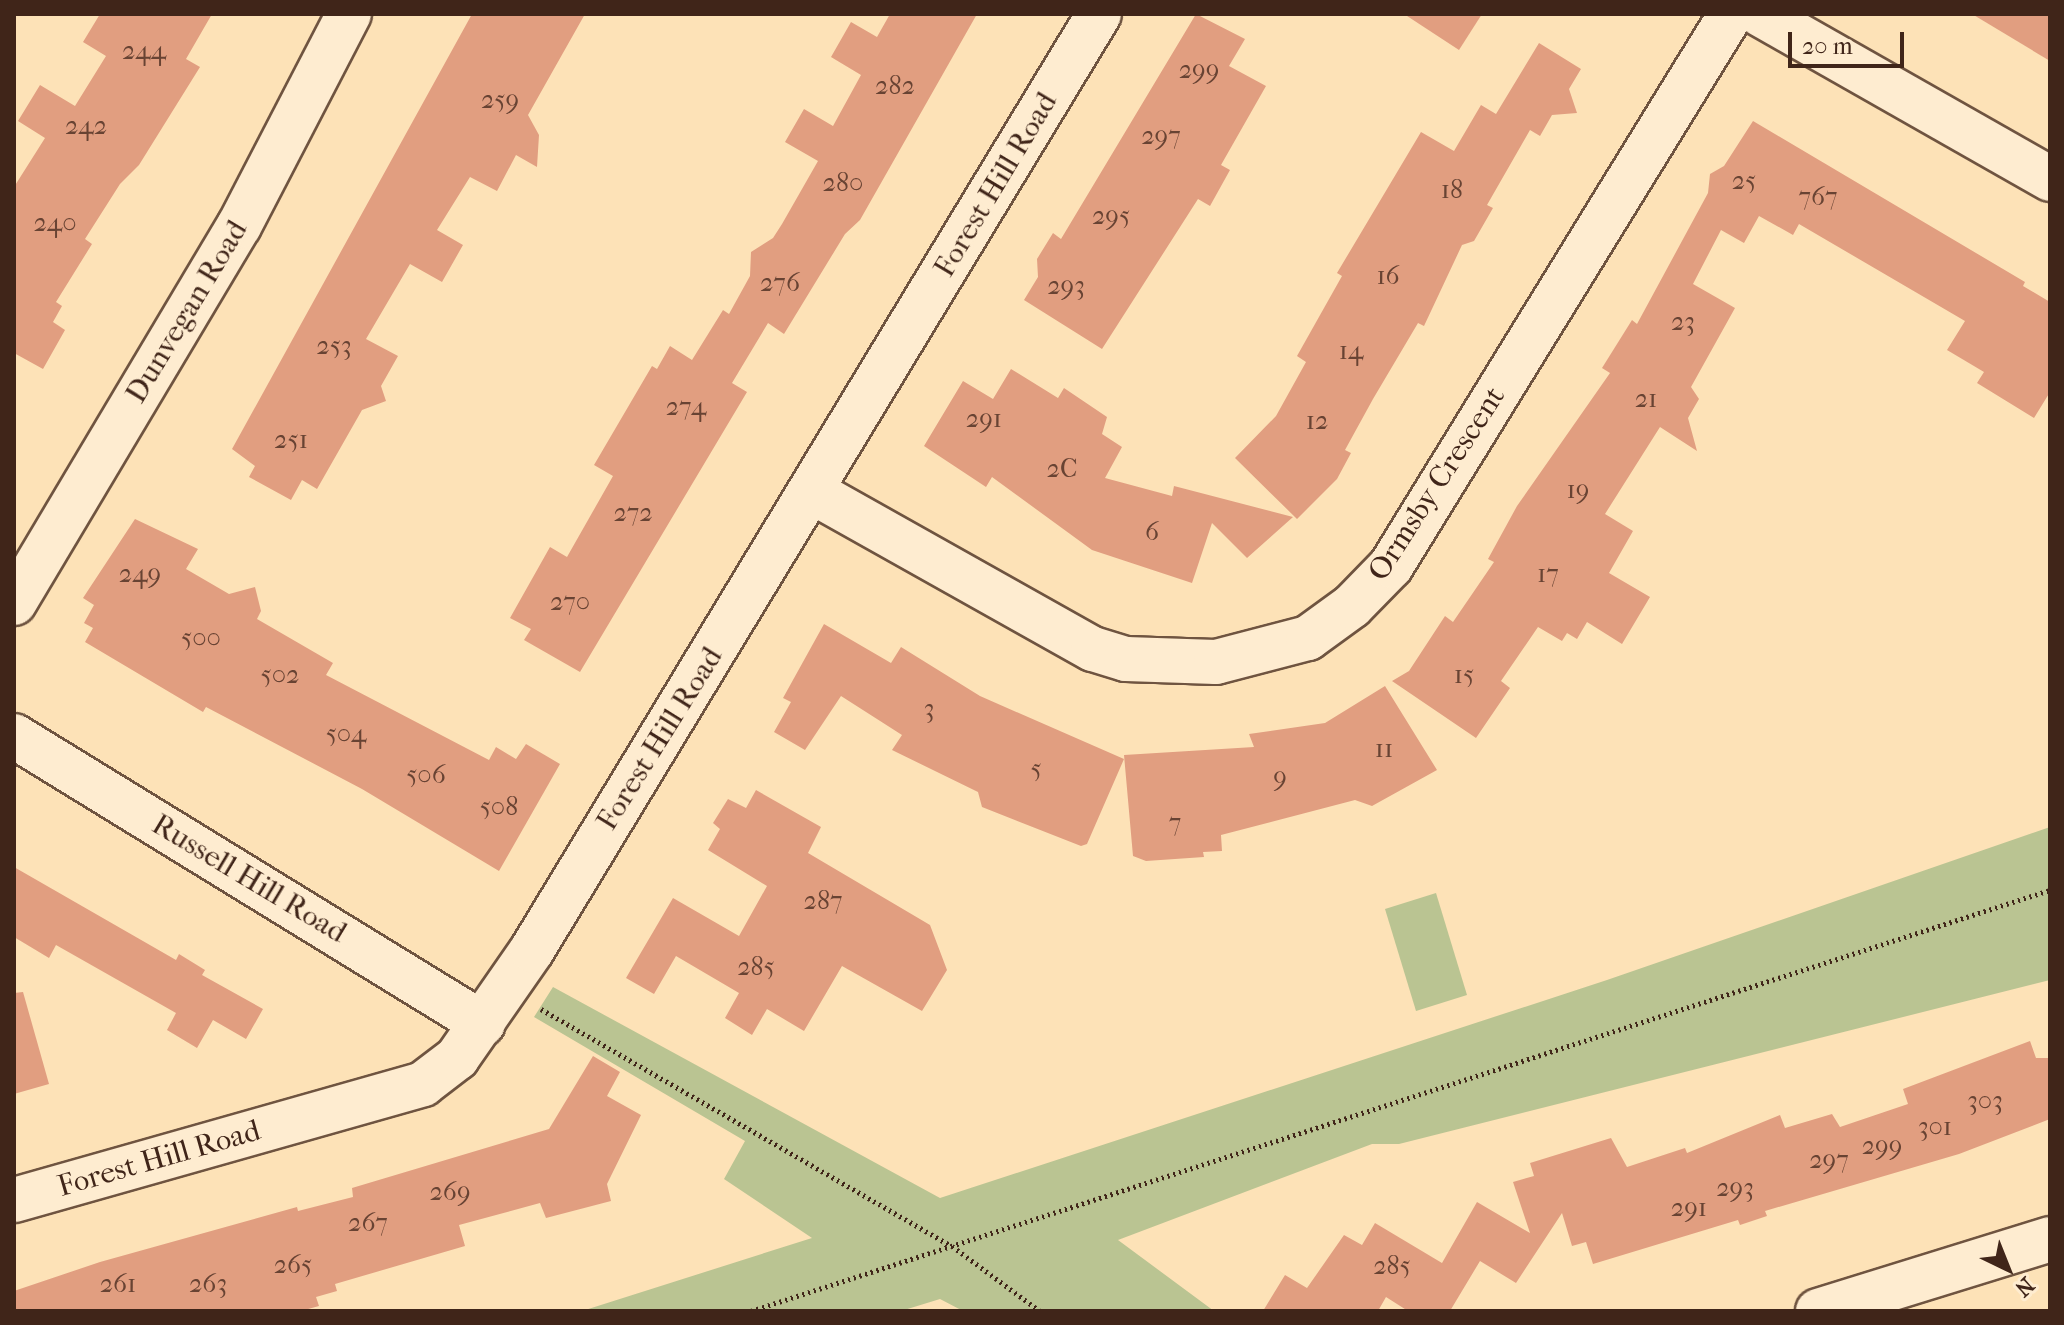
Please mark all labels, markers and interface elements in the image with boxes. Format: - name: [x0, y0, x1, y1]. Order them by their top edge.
- scale bar: [1792, 16, 1908, 66]
- text: 20 m: [1802, 32, 1853, 60]
- house number: 244: [122, 35, 166, 67]
- house number: 299: [1179, 54, 1219, 86]
- house number: 282: [875, 70, 915, 102]
- house number: 259: [481, 84, 519, 116]
- street label: Forest Hill Road: [927, 86, 1065, 284]
- house number: 242: [65, 110, 107, 142]
- house number: 297: [1141, 120, 1181, 152]
- house number: 25: [1732, 165, 1756, 197]
- house number: 280: [823, 167, 863, 199]
- house number: 18: [1441, 174, 1463, 206]
- house number: 767: [1799, 181, 1837, 213]
- house number: 295: [1092, 200, 1130, 232]
- house number: 240: [33, 207, 77, 239]
- street label: Dunvegan Road: [118, 214, 256, 410]
- house number: 16: [1376, 260, 1400, 292]
- house number: 276: [760, 267, 800, 299]
- house number: 293: [1047, 270, 1085, 302]
- house number: 23: [1671, 306, 1695, 338]
- house number: 253: [316, 330, 352, 362]
- house number: 14: [1339, 335, 1363, 367]
- street label: Ormsby Crescent: [1361, 380, 1513, 588]
- house number: 21: [1635, 383, 1657, 415]
- house number: 274: [666, 391, 706, 423]
- house number: 291: [966, 403, 1002, 435]
- house number: 12: [1306, 405, 1328, 437]
- house number: 251: [274, 424, 308, 456]
- house number: 2C: [1047, 453, 1077, 485]
- house number: 19: [1567, 474, 1589, 506]
- house number: 272: [613, 497, 653, 529]
- house number: 6: [1145, 516, 1159, 548]
- house number: 249: [119, 558, 161, 590]
- house number: 17: [1537, 558, 1559, 590]
- house number: 270: [550, 586, 590, 618]
- house number: 500: [181, 622, 221, 654]
- street label: Forest Hill Road: [589, 641, 731, 837]
- house number: 502: [261, 659, 299, 691]
- house number: 15: [1454, 659, 1474, 691]
- house number: 3: [924, 693, 934, 725]
- house number: 504: [326, 718, 366, 750]
- house number: 11: [1375, 733, 1393, 765]
- house number: 5: [1030, 753, 1042, 785]
- house number: 506: [406, 759, 446, 791]
- house number: 9: [1273, 761, 1287, 793]
- house number: 508: [480, 791, 518, 823]
- street label: Russell Hill Road: [145, 807, 353, 951]
- house number: 7: [1169, 807, 1181, 839]
- house number: 287: [804, 885, 842, 917]
- house number: 285: [737, 951, 775, 983]
- house number: 303: [1967, 1085, 2003, 1117]
- house number: 301: [1918, 1111, 1952, 1143]
- street label: Forest Hill Road: [54, 1113, 264, 1205]
- house number: 299: [1862, 1130, 1902, 1162]
- house number: 297: [1809, 1144, 1849, 1176]
- house number: 293: [1716, 1172, 1754, 1204]
- house number: 269: [429, 1176, 471, 1208]
- house number: 291: [1671, 1192, 1707, 1224]
- house number: 267: [348, 1207, 388, 1239]
- north arrow: [1968, 1229, 2048, 1309]
- house number: 265: [274, 1249, 312, 1281]
- house number: 285: [1373, 1250, 1411, 1282]
- house number: 261: [100, 1268, 136, 1300]
- house number: 263: [189, 1268, 227, 1300]
- text: N: [2009, 1271, 2039, 1302]

